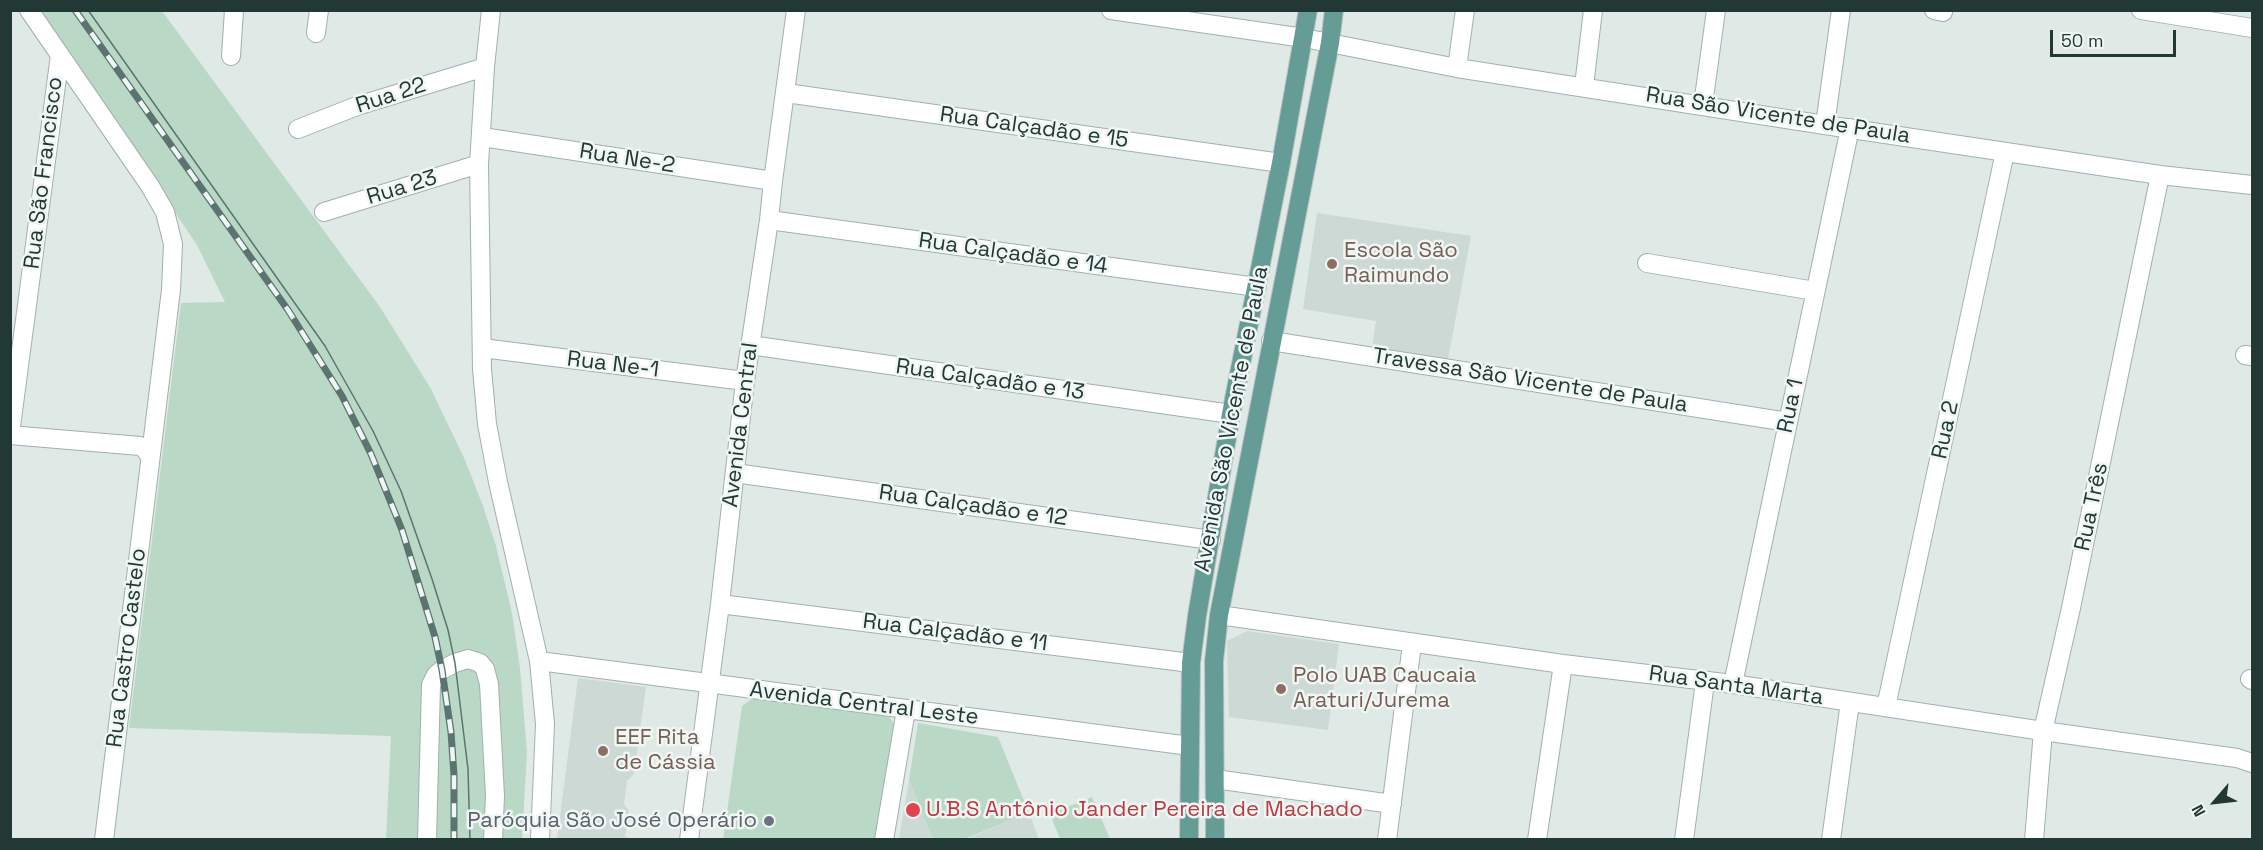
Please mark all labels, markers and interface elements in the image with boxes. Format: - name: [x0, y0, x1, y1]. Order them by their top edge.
- scale bar: [2053, 18, 2179, 56]
- text: 50 m: [2061, 29, 2103, 52]
- street label: Rua 22: [353, 72, 429, 120]
- street label: Rua São Francisco: [19, 75, 69, 271]
- street label: Rua São Vicente de Paula: [1644, 82, 1912, 150]
- street label: Rua Calçadão e 15: [938, 102, 1130, 154]
- street label: Rua Ne-2: [577, 138, 677, 180]
- street label: Rua 23: [364, 165, 440, 211]
- street label: Rua Calçadão e 14: [917, 228, 1109, 280]
- place label: Escola São Raimundo: [1344, 238, 1458, 290]
- marker: Escola São Raimundo: [1325, 257, 1339, 271]
- street label: Avenida São Vicente de Paula: [1189, 264, 1275, 574]
- street label: Avenida Central: [718, 341, 764, 509]
- street label: Travessa São Vicente de Paula: [1371, 343, 1689, 419]
- street label: Rua Ne-1: [565, 346, 661, 384]
- street label: Rua Calçadão e 13: [894, 354, 1086, 406]
- street label: Rua 1: [1772, 376, 1810, 436]
- street label: Rua 2: [1927, 398, 1965, 462]
- street label: Rua Três: [2070, 461, 2114, 553]
- street label: Rua Calçadão e 12: [877, 480, 1069, 532]
- street label: Rua Castro Castelo: [102, 547, 152, 749]
- street label: Rua Calçadão e 11: [861, 609, 1049, 657]
- street label: Rua Santa Marta: [1647, 661, 1825, 711]
- place label: Polo UAB Caucaia Araturi/Jurema: [1293, 663, 1476, 714]
- street label: Avenida Central Leste: [748, 677, 980, 731]
- marker: Polo UAB Caucaia Araturi/Jurema: [1274, 682, 1288, 696]
- place label: EEF Rita de Cássia: [615, 725, 716, 776]
- marker: EEF Rita de Cássia: [596, 744, 610, 758]
- north arrow: [2185, 772, 2245, 832]
- place label: U.B.S Antônio Jander Pereira de Machado: [926, 797, 1363, 823]
- marker: U.B.S Antônio Jander Pereira de Machado: [904, 801, 922, 819]
- text: N: [2187, 801, 2210, 820]
- place label: Paróquia São José Operário: [467, 808, 757, 834]
- marker: Paróquia São José Operário: [762, 814, 776, 828]

